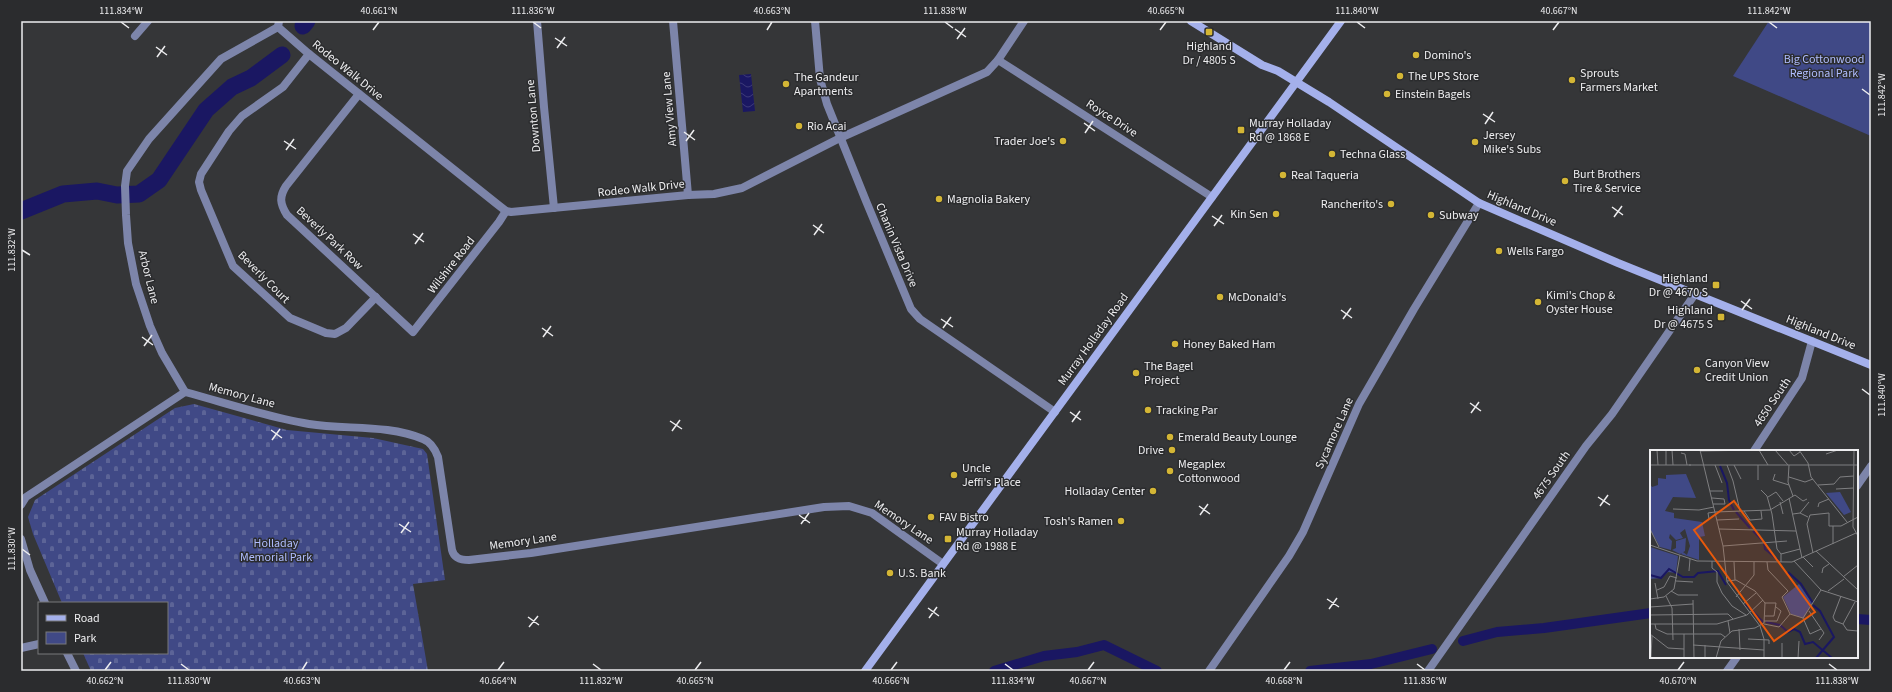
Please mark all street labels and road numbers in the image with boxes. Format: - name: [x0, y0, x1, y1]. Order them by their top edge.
- street label: Rodeo Walk Drive: [308, 36, 387, 105]
- street label: Amy View Lane: [658, 71, 681, 147]
- street label: Downton Lane: [522, 79, 545, 153]
- street label: Royce Drive: [1083, 95, 1141, 141]
- street label: Rodeo Walk Drive: [597, 175, 685, 202]
- street label: Highland Drive: [1484, 186, 1559, 231]
- street label: Chanin Vista Drive: [871, 200, 922, 290]
- street label: Beverly Park Row: [292, 203, 367, 274]
- street label: Wilshire Road: [424, 233, 479, 297]
- street label: Beverly Court: [234, 247, 294, 307]
- street label: Arbor Lane: [134, 248, 163, 306]
- street label: Murray Holladay Road: [1054, 290, 1133, 389]
- street label: Highland Drive: [1783, 311, 1858, 354]
- street label: 4650 South: [1750, 374, 1795, 430]
- street label: Memory Lane: [207, 378, 277, 413]
- street label: Sycamore Lane: [1311, 395, 1358, 472]
- street label: 4675 South: [1528, 447, 1575, 503]
- street label: Memory Lane: [871, 496, 937, 548]
- street label: Memory Lane: [488, 528, 558, 555]

